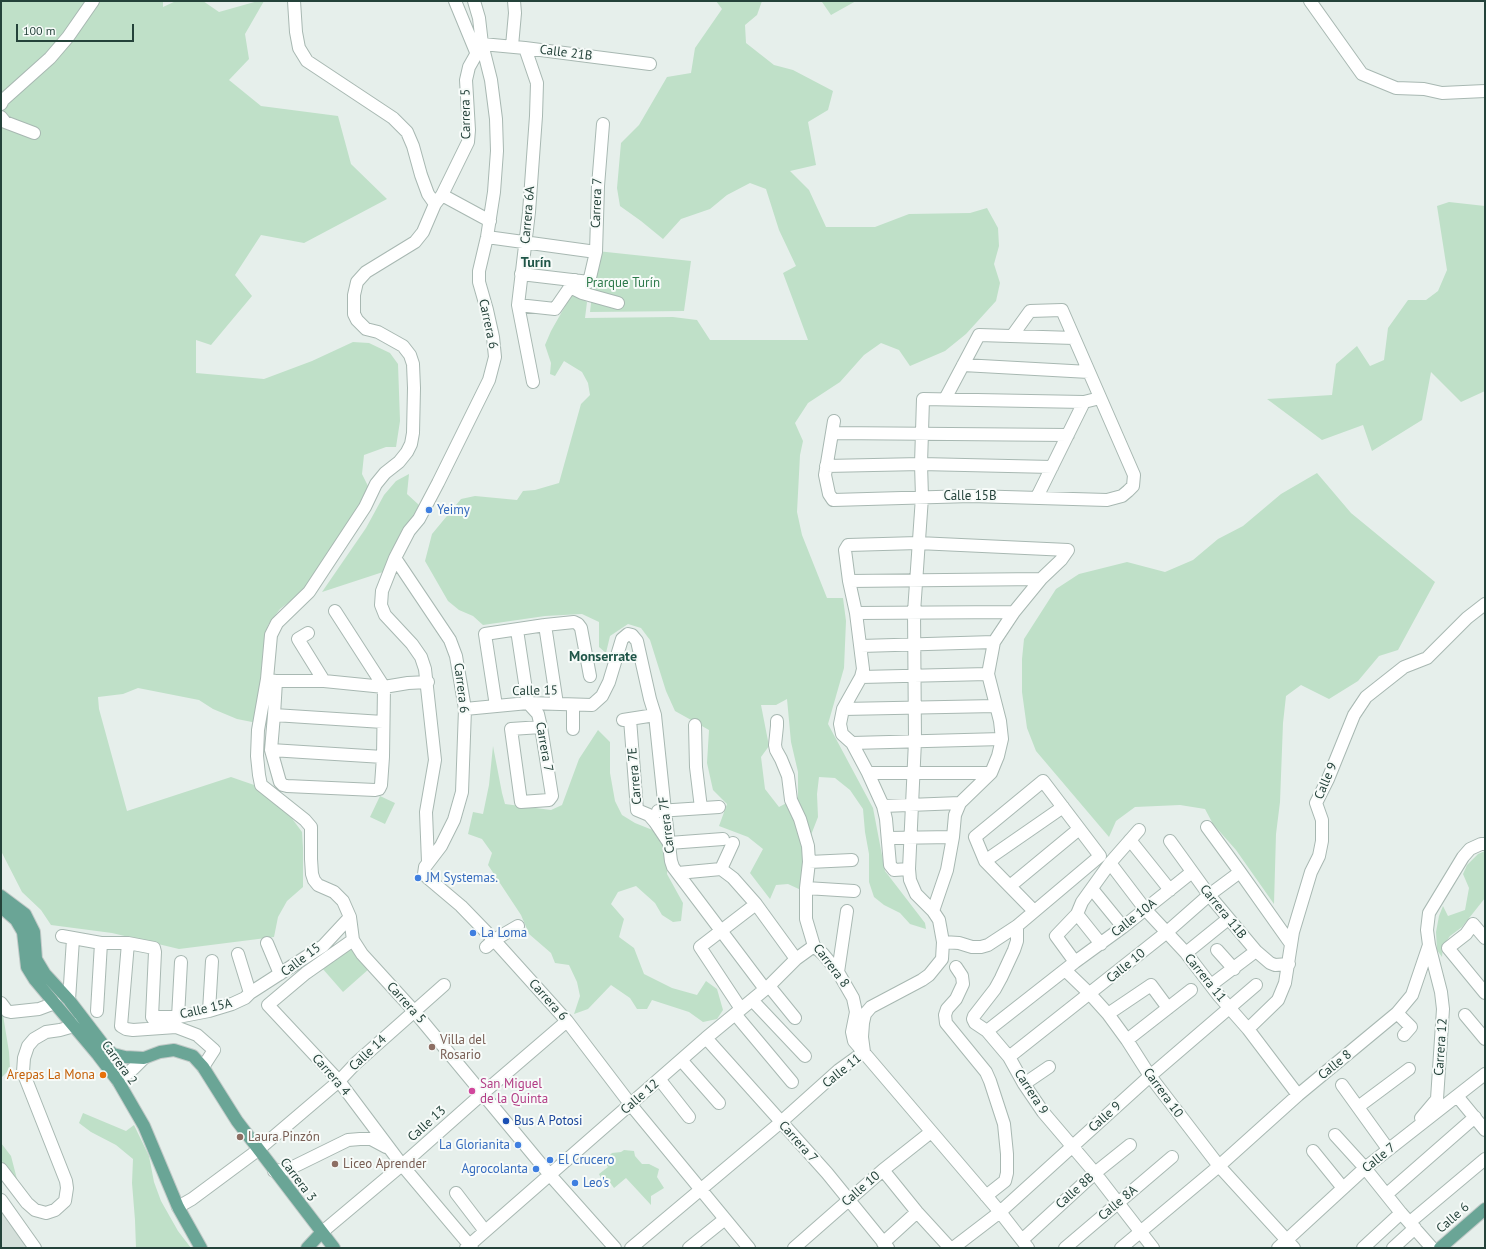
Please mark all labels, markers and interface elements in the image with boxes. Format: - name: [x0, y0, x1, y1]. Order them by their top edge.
- scale bar: [18, 16, 136, 42]
- text: 100 m: [23, 23, 56, 38]
- street label: Calle 21B: [539, 42, 593, 64]
- street label: Carrera 5: [458, 89, 474, 139]
- street label: Carrera 7: [588, 177, 606, 229]
- street label: Carrera 6A: [518, 185, 538, 245]
- district label: Turín: [521, 255, 551, 271]
- park label: Prarque Turín: [586, 275, 660, 291]
- street label: Carrera 6: [475, 298, 501, 350]
- street label: Calle 15B: [943, 488, 997, 504]
- place label: Yeimy: [437, 502, 470, 518]
- marker: Yeimy: [424, 505, 434, 515]
- district label: Monserrate: [569, 649, 637, 665]
- street label: Carrera 6: [450, 662, 472, 714]
- street label: Calle 15: [512, 683, 558, 699]
- street label: Carrera 7: [532, 721, 556, 773]
- street label: Carrera 7E: [625, 747, 645, 805]
- street label: Calle 9: [1311, 760, 1341, 802]
- street label: Carrera 7F: [656, 796, 678, 854]
- place label: JM Systemas.: [426, 870, 498, 886]
- marker: JM Systemas.: [413, 873, 423, 883]
- street label: Carrera 11B: [1196, 882, 1250, 942]
- street label: Calle 10A: [1108, 896, 1160, 940]
- place label: La Loma: [481, 925, 527, 941]
- marker: La Loma: [468, 928, 478, 938]
- street label: Calle 15: [278, 940, 324, 980]
- street label: Carrera 8: [810, 941, 852, 991]
- street label: Calle 10: [1103, 946, 1149, 986]
- street label: Carrera 11: [1181, 951, 1229, 1005]
- street label: Carrera 6: [525, 976, 571, 1024]
- street label: Carrera 5: [383, 979, 429, 1027]
- street label: Calle 15A: [178, 995, 234, 1023]
- street label: Carrera 12: [1431, 1018, 1451, 1076]
- street label: Calle 14: [346, 1032, 390, 1074]
- place label: Villa del Rosario: [440, 1032, 486, 1063]
- street label: Carrera 2: [98, 1038, 140, 1088]
- marker: Villa del Rosario: [427, 1042, 437, 1052]
- street label: Calle 8: [1315, 1047, 1355, 1083]
- street label: Carrera 4: [309, 1051, 353, 1099]
- street label: Calle 11: [819, 1051, 865, 1091]
- street label: Carrera 10: [1140, 1065, 1186, 1121]
- place label: Arepas La Mona: [7, 1067, 95, 1083]
- street label: Carrera 9: [1011, 1067, 1051, 1117]
- marker: Arepas La Mona: [98, 1070, 108, 1080]
- place label: San Miguel de la Quinta: [480, 1076, 548, 1107]
- street label: Calle 12: [618, 1076, 662, 1118]
- marker: San Miguel de la Quinta: [467, 1086, 477, 1096]
- street label: Calle 9: [1086, 1098, 1124, 1136]
- street label: Calle 13: [405, 1103, 449, 1145]
- place label: Bus A Potosi: [514, 1113, 583, 1129]
- marker: Bus A Potosi: [501, 1116, 511, 1126]
- street label: Carrera 7: [775, 1118, 821, 1166]
- place label: Laura Pinzón: [248, 1129, 320, 1145]
- marker: Laura Pinzón: [235, 1132, 245, 1142]
- place label: La Glorianita: [439, 1137, 510, 1153]
- marker: La Glorianita: [513, 1140, 523, 1150]
- street label: Calle 7: [1359, 1140, 1399, 1176]
- place label: El Crucero: [558, 1152, 614, 1168]
- street label: Carrera 3: [277, 1155, 319, 1205]
- marker: El Crucero: [545, 1155, 555, 1165]
- place label: Liceo Aprender: [343, 1156, 426, 1172]
- marker: Liceo Aprender: [330, 1159, 340, 1169]
- place label: Agrocolanta: [461, 1161, 528, 1177]
- marker: Agrocolanta: [531, 1164, 541, 1174]
- street label: Calle 10: [839, 1168, 883, 1210]
- street label: Calle 8B: [1053, 1170, 1097, 1212]
- place label: Leo's: [583, 1175, 609, 1191]
- marker: Leo's: [570, 1178, 580, 1188]
- street label: Calle 8A: [1095, 1182, 1141, 1224]
- street label: Calle 6: [1433, 1200, 1473, 1236]

